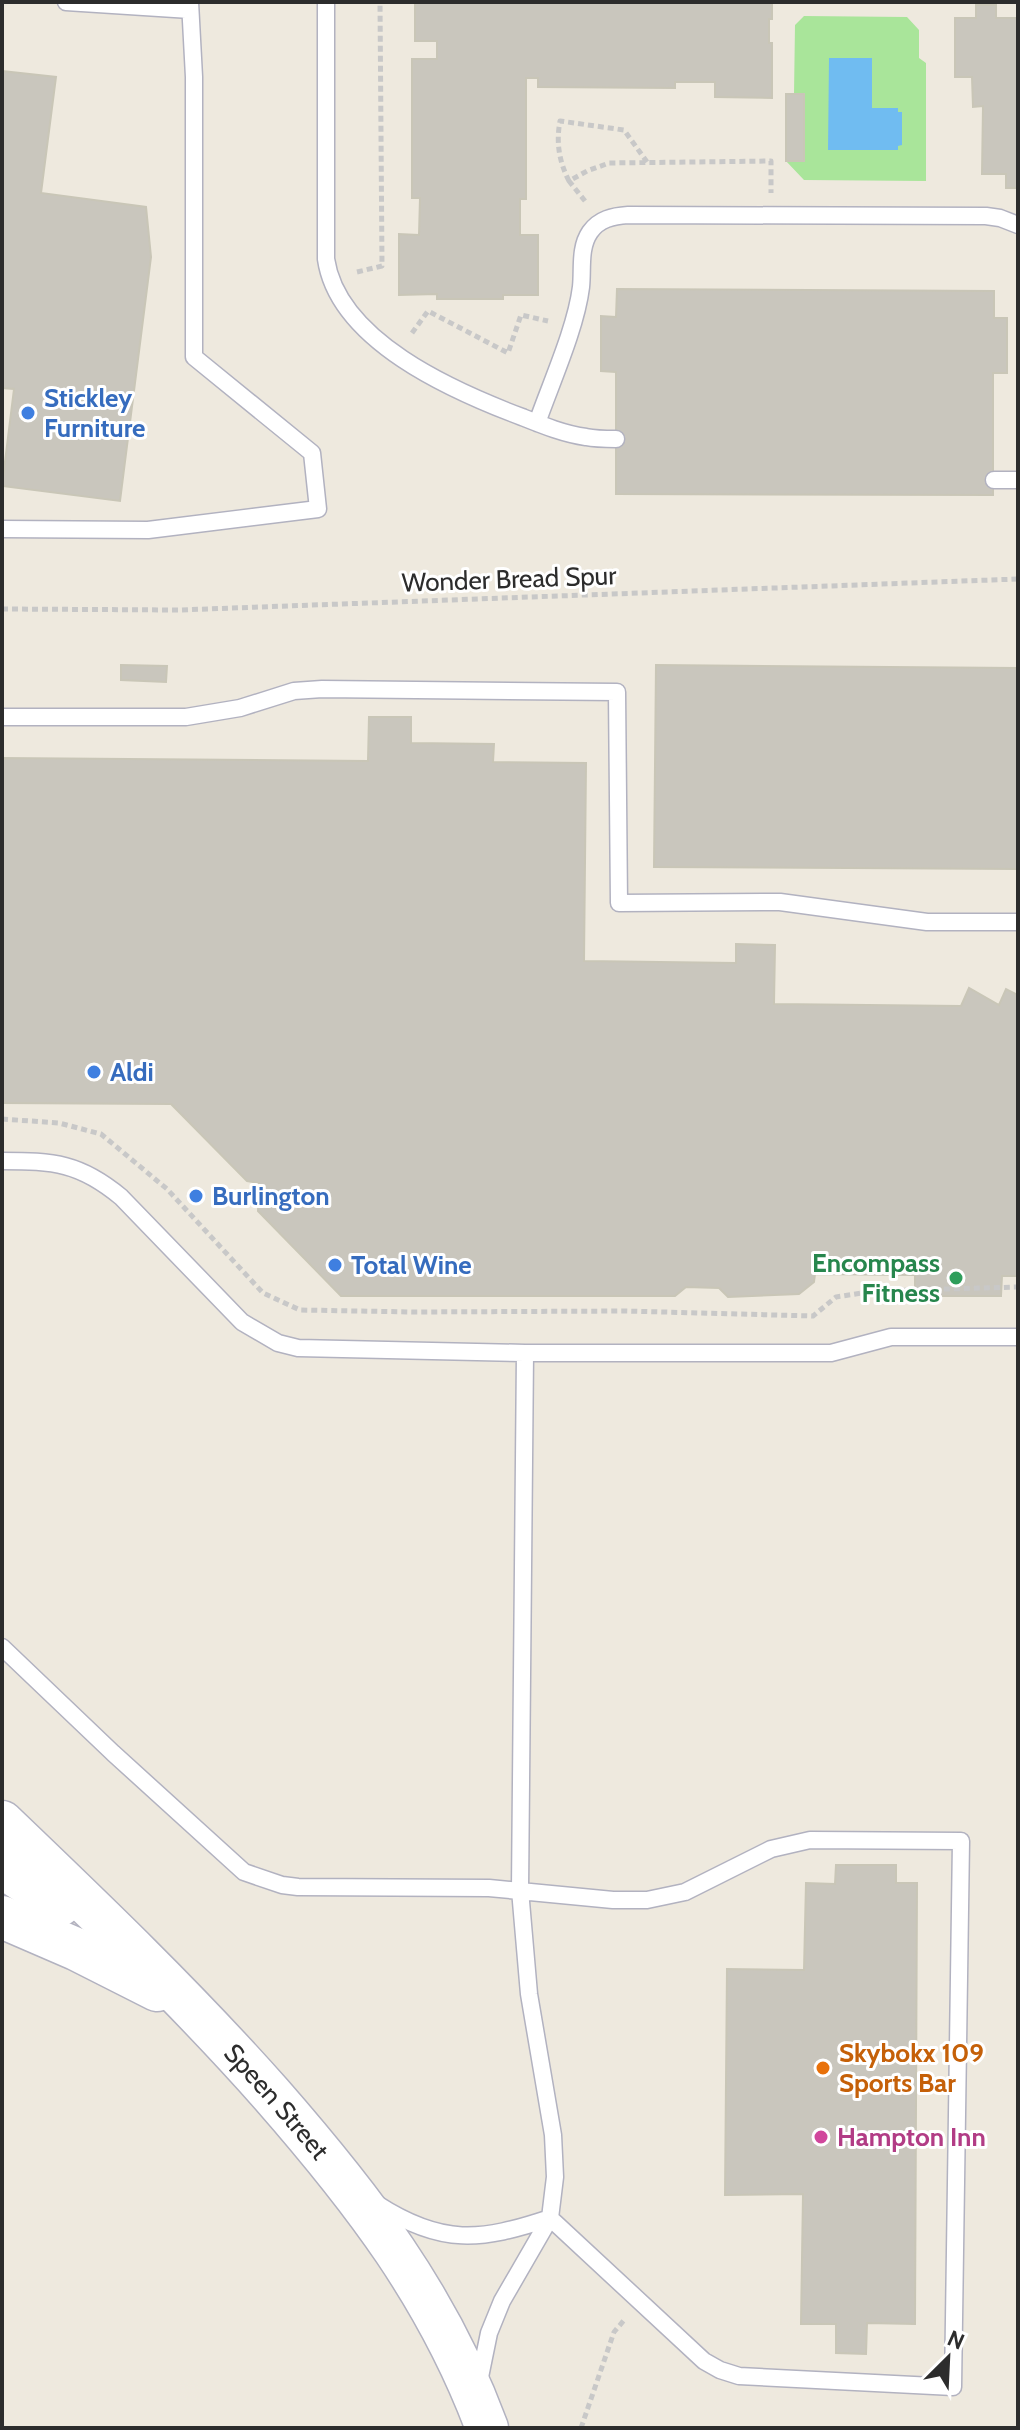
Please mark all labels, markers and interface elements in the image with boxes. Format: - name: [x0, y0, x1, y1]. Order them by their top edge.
- place label: Stickley Furniture: [44, 382, 145, 444]
- marker: Stickley Furniture: [19, 404, 37, 422]
- street label: Wonder Bread Spur: [401, 559, 618, 599]
- place label: Aldi: [110, 1056, 154, 1088]
- marker: Aldi: [85, 1063, 103, 1081]
- place label: Burlington: [212, 1180, 330, 1212]
- marker: Burlington: [187, 1187, 205, 1205]
- place label: Encompass Fitness: [812, 1247, 940, 1309]
- place label: Total Wine: [351, 1249, 472, 1281]
- marker: Total Wine: [326, 1256, 344, 1274]
- marker: Encompass Fitness: [947, 1269, 965, 1287]
- street label: Speen Street: [217, 2037, 336, 2166]
- place label: Skybokx 109 Sports Bar: [839, 2037, 984, 2099]
- marker: Skybokx 109 Sports Bar: [814, 2059, 832, 2077]
- place label: Hampton Inn: [837, 2121, 986, 2153]
- marker: Hampton Inn: [812, 2128, 830, 2146]
- north arrow: [908, 2318, 988, 2398]
- text: N: [943, 2325, 969, 2356]

